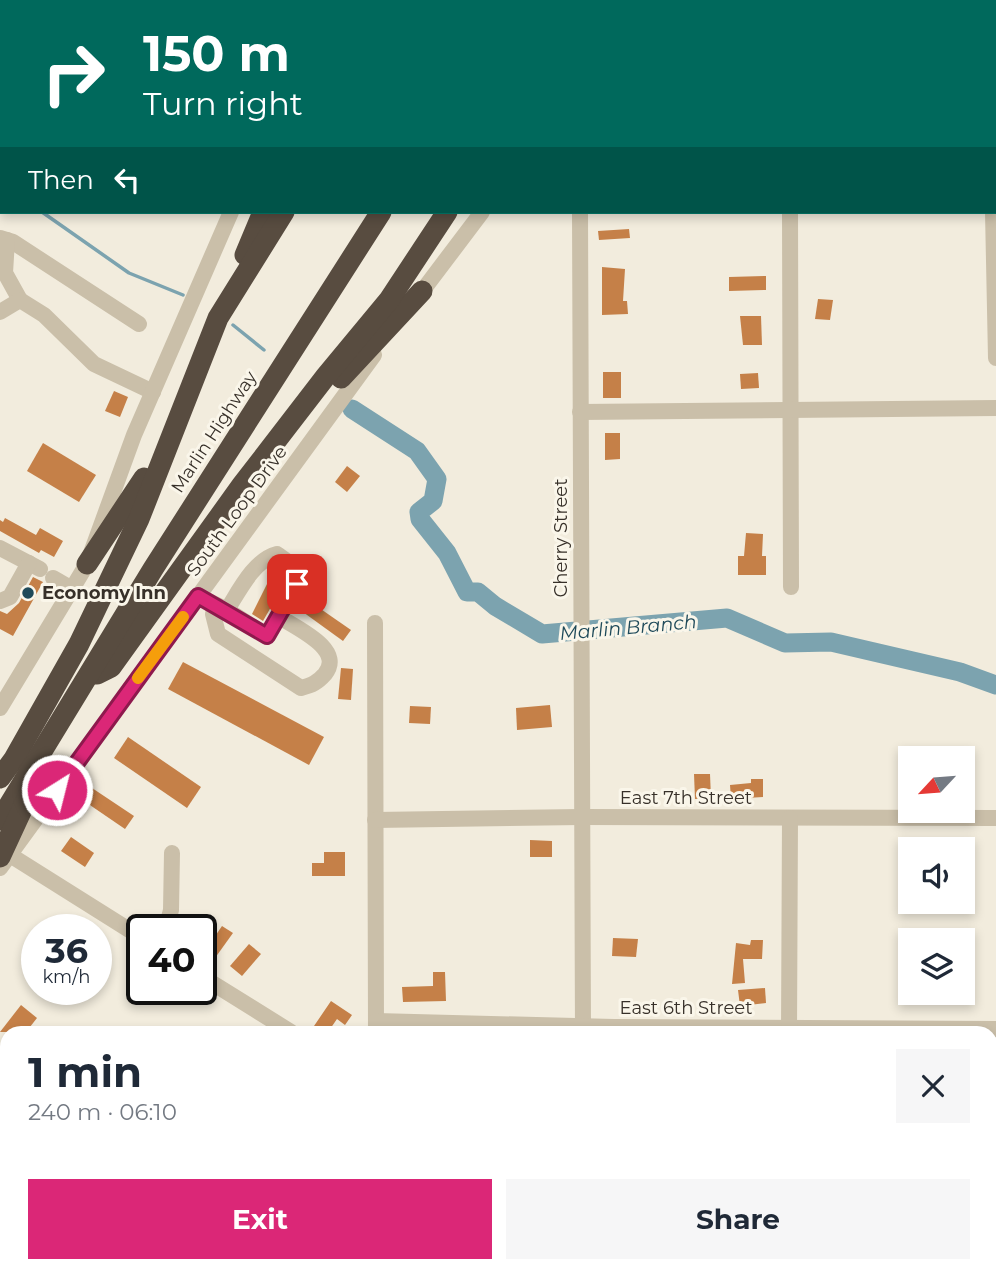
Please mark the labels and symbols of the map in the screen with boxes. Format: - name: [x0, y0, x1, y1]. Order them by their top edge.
- street label: Marlin Highway: [166, 367, 262, 497]
- street label: South Loop Drive: [182, 441, 292, 580]
- street label: Cherry Street: [550, 479, 572, 597]
- pin: [267, 554, 327, 614]
- place label: Economy Inn: [42, 582, 166, 604]
- marker: Economy Inn: [20, 585, 36, 601]
- water label: Marlin Branch: [559, 610, 697, 645]
- north arrow: [898, 746, 975, 822]
- position arrow: [20, 753, 94, 827]
- street label: East 7th Street: [620, 787, 752, 809]
- speed limit sign: 40: [126, 914, 217, 1005]
- street label: East 6th Street: [620, 997, 752, 1019]

